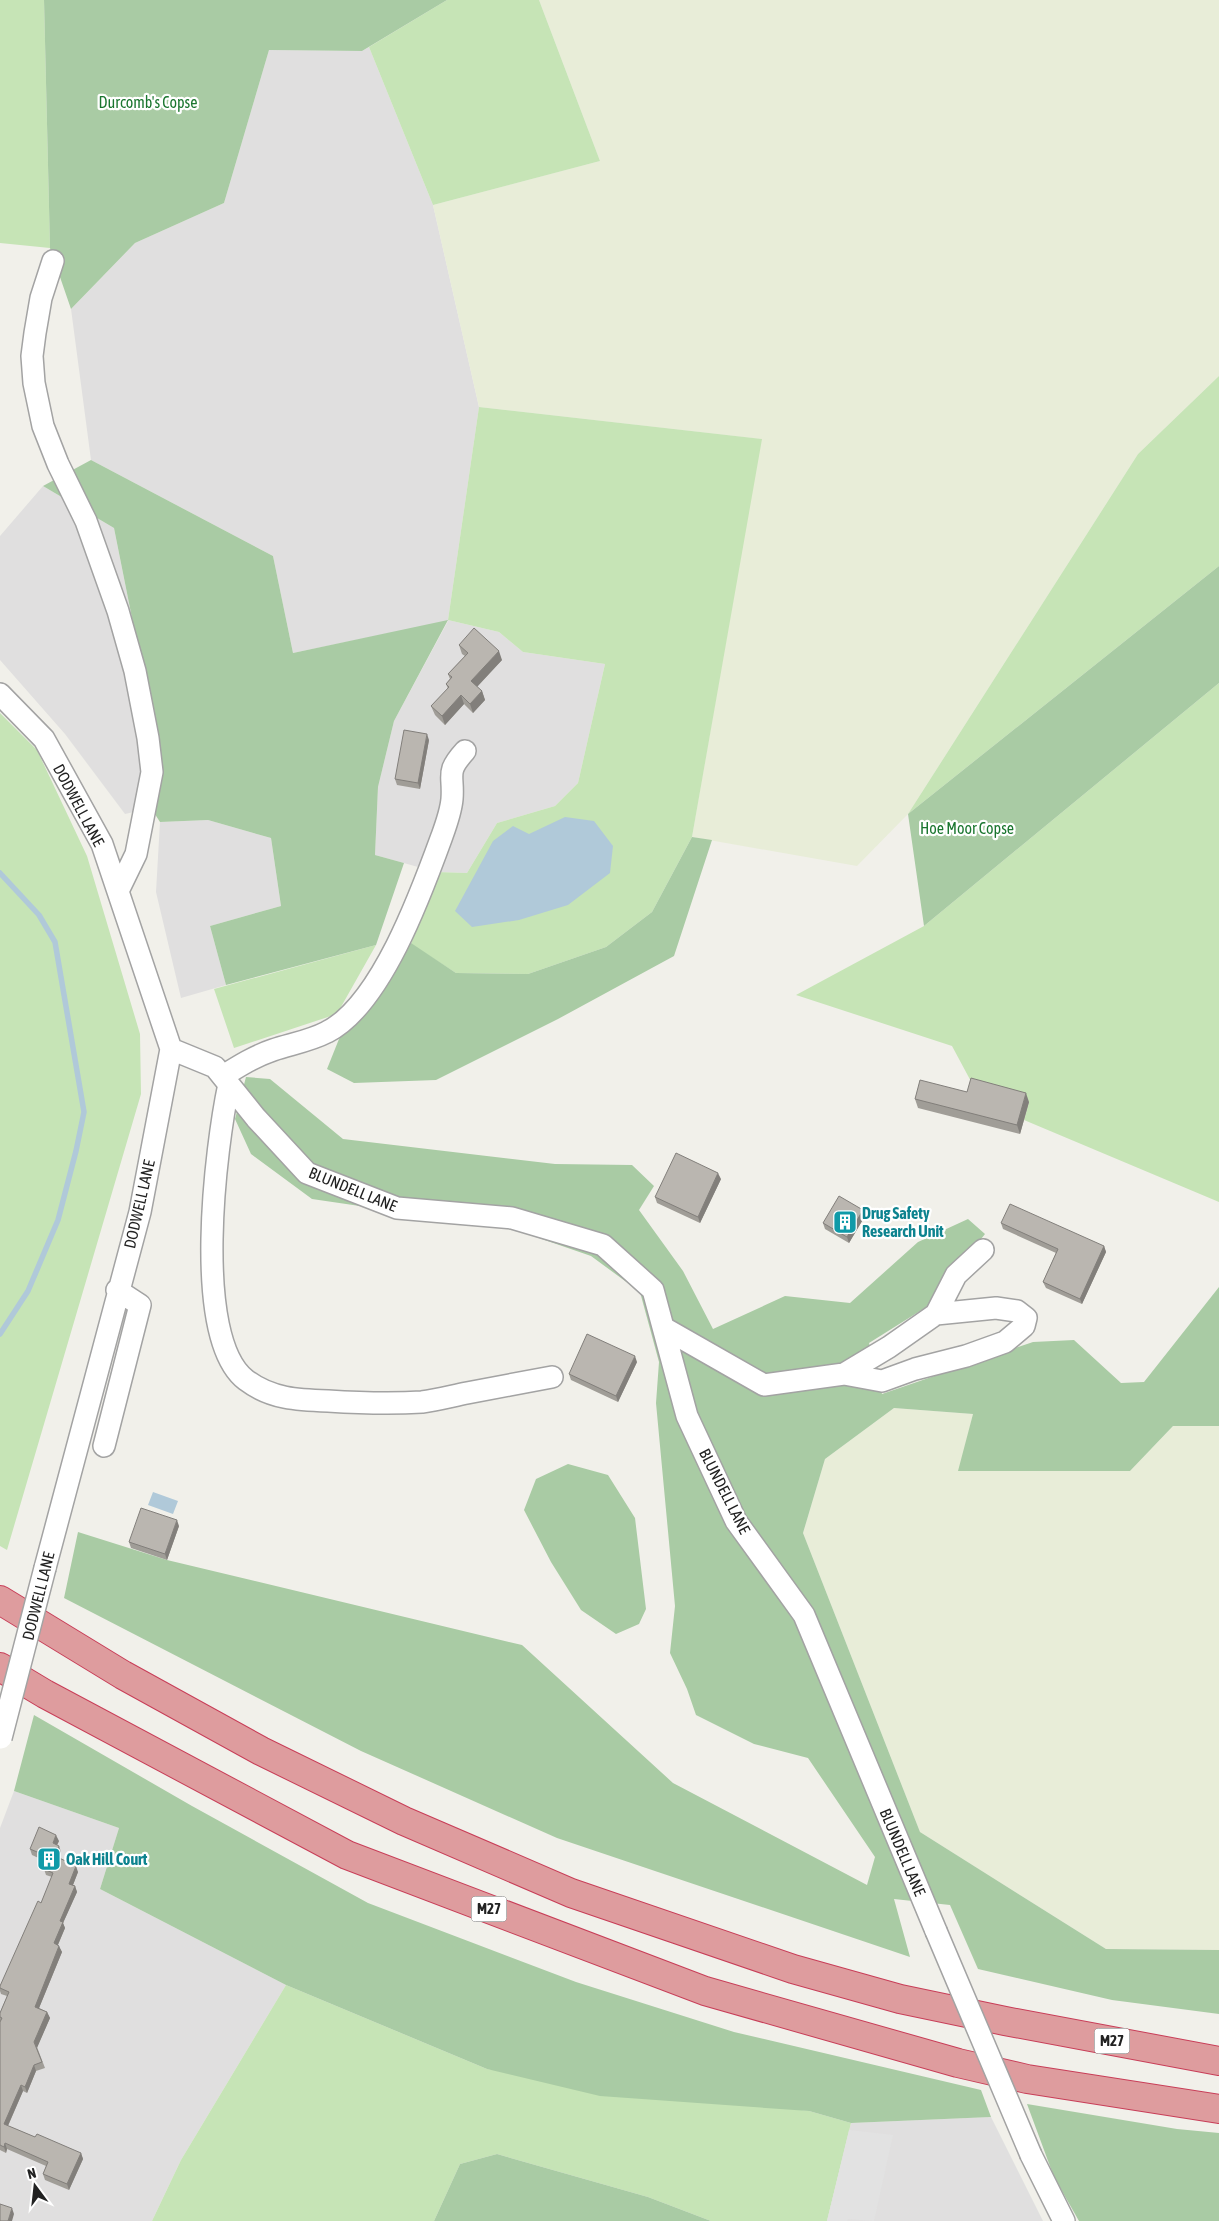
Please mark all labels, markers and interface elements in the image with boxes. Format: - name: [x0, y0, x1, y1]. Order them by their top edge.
- park label: Durcomb's Copse: [99, 93, 198, 112]
- street label: DODWELL LANE: [50, 761, 108, 849]
- park label: Hoe Moor Copse: [920, 819, 1014, 838]
- street label: DODWELL LANE: [120, 1158, 158, 1250]
- street label: BLUNDELL LANE: [306, 1163, 400, 1215]
- place label: Drug Safety Research Unit: [862, 1204, 944, 1240]
- building icon: Drug Safety Research Unit: [832, 1209, 858, 1235]
- street label: BLUNDELL LANE: [696, 1445, 754, 1537]
- street label: DODWELL LANE: [18, 1550, 58, 1642]
- street label: BLUNDELL LANE: [876, 1806, 930, 1899]
- building icon: Oak Hill Court: [36, 1846, 62, 1872]
- place label: Oak Hill Court: [66, 1850, 148, 1868]
- road number: M27: [472, 1896, 506, 1922]
- road number: M27: [1094, 2028, 1130, 2054]
- north arrow: [10, 2161, 60, 2211]
- text: N: [26, 2165, 38, 2182]

